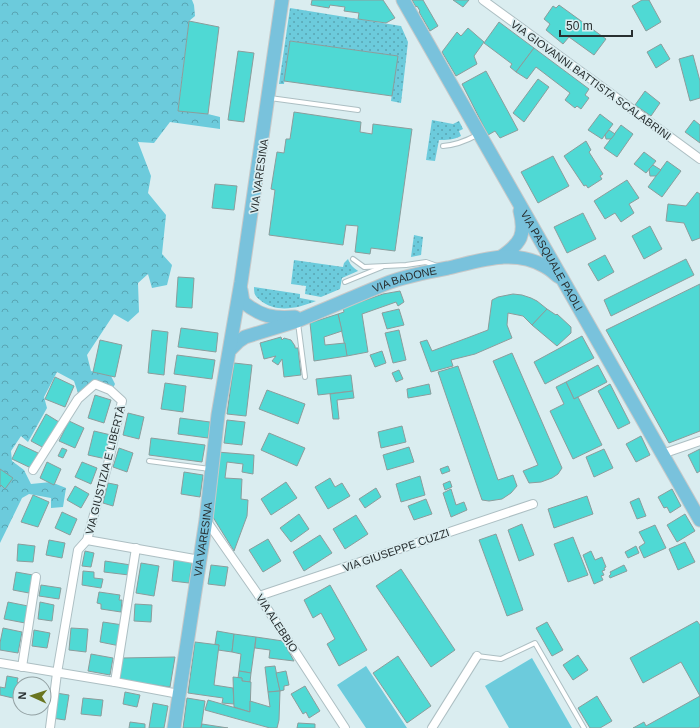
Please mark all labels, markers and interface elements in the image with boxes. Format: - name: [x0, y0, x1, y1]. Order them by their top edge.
- scale bar: [560, 12, 632, 38]
- street label: VIA GIOVANNI BATTISTA SCALABRINI: [509, 18, 673, 142]
- text: 50 m: [566, 19, 593, 33]
- street label: VIA VARESINA: [248, 137, 270, 214]
- street label: VIA PASQUALE PAOLI: [518, 208, 585, 313]
- street label: VIA BADONE: [371, 264, 438, 295]
- street label: VIA GIUSTIZIA E LIBERTÀ: [83, 404, 127, 536]
- street label: VIA VARESINA: [191, 501, 214, 577]
- street label: VIA GIUSEPPE CUZZI: [341, 526, 451, 574]
- street label: VIA ALEBBIO: [254, 592, 300, 655]
- north arrow: [12, 676, 52, 716]
- text: N: [16, 691, 28, 700]

